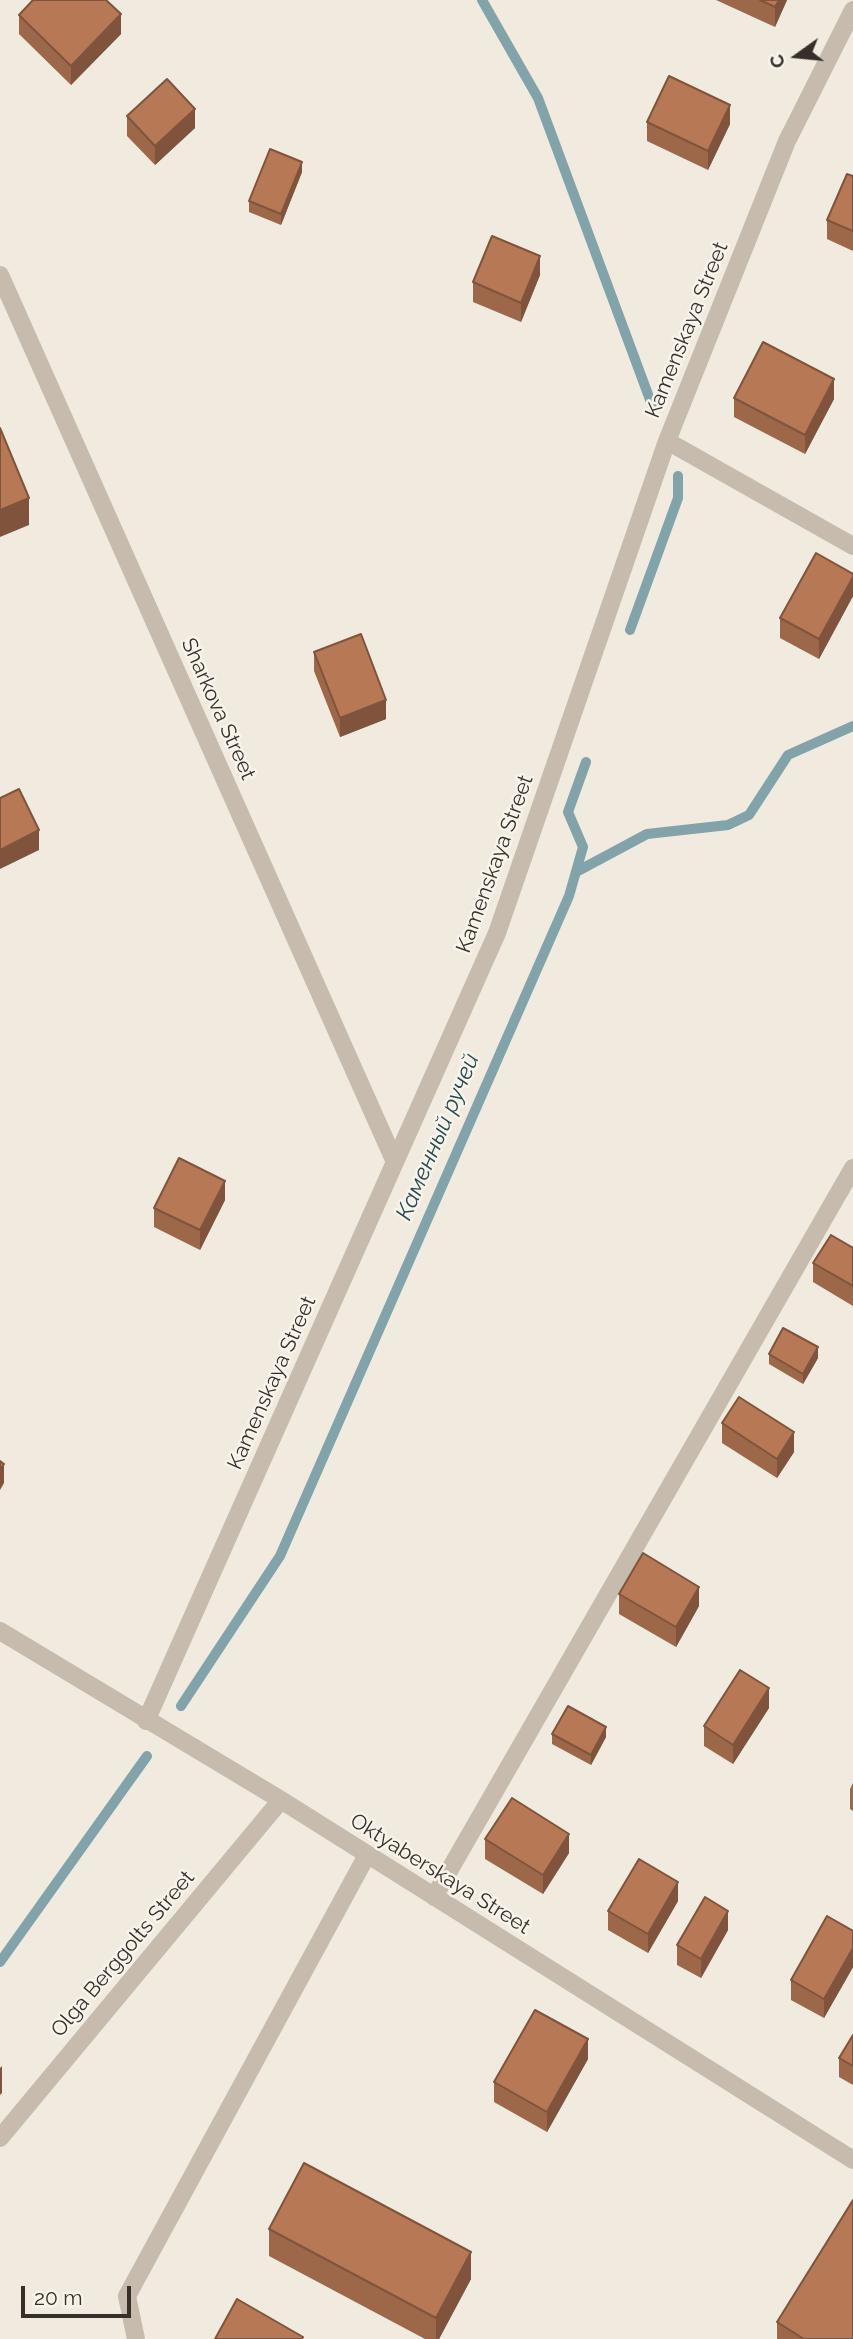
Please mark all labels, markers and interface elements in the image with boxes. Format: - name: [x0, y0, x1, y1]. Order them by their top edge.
- north arrow: [762, 21, 832, 91]
- text: С: [764, 52, 789, 71]
- street label: Kamenskaya Street: [640, 238, 734, 422]
- street label: Sharkova Street: [175, 634, 261, 784]
- street label: Kamenskaya Street: [451, 772, 539, 956]
- water label: Каменный ручей: [390, 1049, 486, 1225]
- street label: Kamenskaya Street: [222, 1292, 322, 1474]
- street label: Oktyaberskaya Street: [345, 1808, 535, 1940]
- street label: Olga Berggolts Street: [46, 1866, 200, 2042]
- scale bar: [24, 2272, 135, 2316]
- text: 20 m: [34, 2285, 82, 2310]

